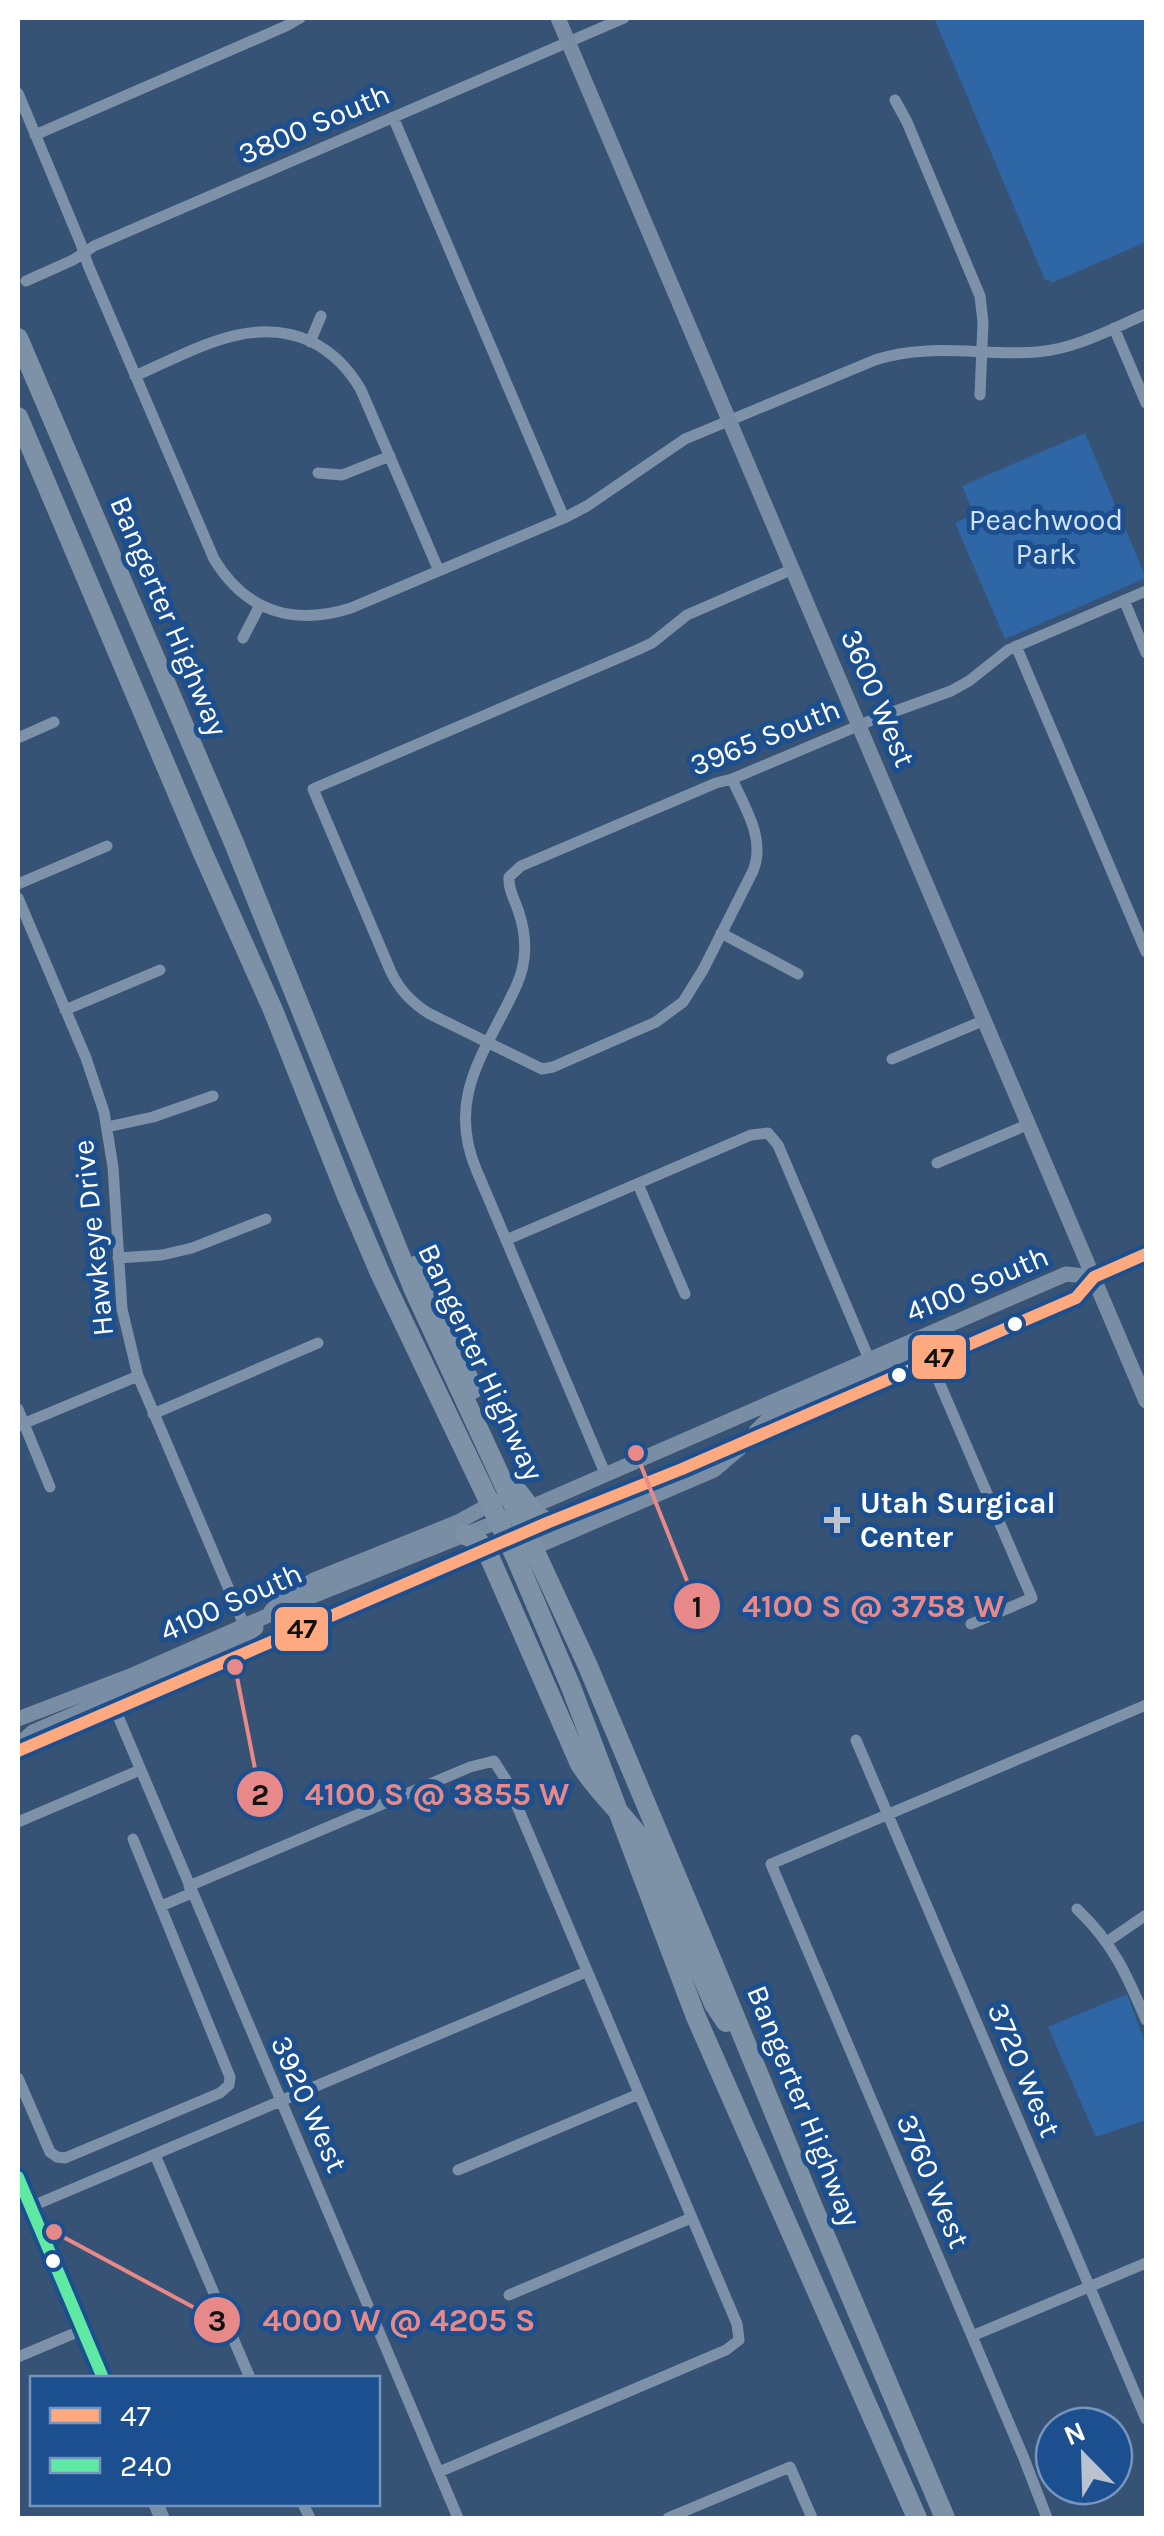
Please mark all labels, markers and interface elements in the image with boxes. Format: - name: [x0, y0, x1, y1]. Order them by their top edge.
- street label: 3800 South: [233, 76, 395, 172]
- street label: Bangerter Highway: [102, 491, 236, 742]
- park label: Peachwood Park: [969, 502, 1123, 572]
- street label: 3600 West: [833, 624, 923, 772]
- street label: 3965 South: [685, 691, 845, 783]
- street label: Hawkeye Drive: [65, 1138, 121, 1338]
- street label: Bangerter Highway: [410, 1238, 552, 1486]
- street label: 4100 South: [900, 1238, 1054, 1330]
- unlabelled marker: [1005, 1314, 1025, 1334]
- line badge: 47: [910, 1333, 968, 1381]
- text: 47: [924, 1341, 954, 1374]
- unlabelled marker: [889, 1365, 909, 1385]
- place label: Utah Surgical Center: [860, 1485, 1056, 1555]
- marker: Utah Surgical Center: [824, 1507, 850, 1533]
- street label: 4100 South: [154, 1555, 308, 1649]
- callout: 4100 S @ 3758 W: [672, 1575, 1024, 1637]
- text: 4100 S @ 3758 W: [742, 1588, 1004, 1625]
- text: 1: [692, 1589, 702, 1625]
- line badge: 47: [273, 1605, 330, 1653]
- text: 47: [287, 1612, 317, 1645]
- callout: 4100 S @ 3855 W: [235, 1763, 590, 1825]
- text: 4100 S @ 3855 W: [305, 1776, 569, 1813]
- text: 2: [251, 1777, 269, 1813]
- street label: Bangerter Highway: [739, 1980, 869, 2232]
- street label: 3720 West: [980, 1997, 1068, 2143]
- street label: 3920 West: [263, 2030, 355, 2178]
- street label: 3760 West: [889, 2109, 977, 2253]
- unlabelled marker: [43, 2251, 63, 2271]
- callout: 4000 W @ 4205 S: [192, 2289, 555, 2351]
- text: 4000 W @ 4205 S: [263, 2302, 535, 2339]
- text: 3: [208, 2303, 226, 2339]
- legend: [30, 2376, 380, 2506]
- text: 47: [120, 2398, 151, 2434]
- north arrow: [1034, 2406, 1134, 2506]
- text: N: [1059, 2414, 1090, 2453]
- text: 240: [120, 2448, 172, 2484]

